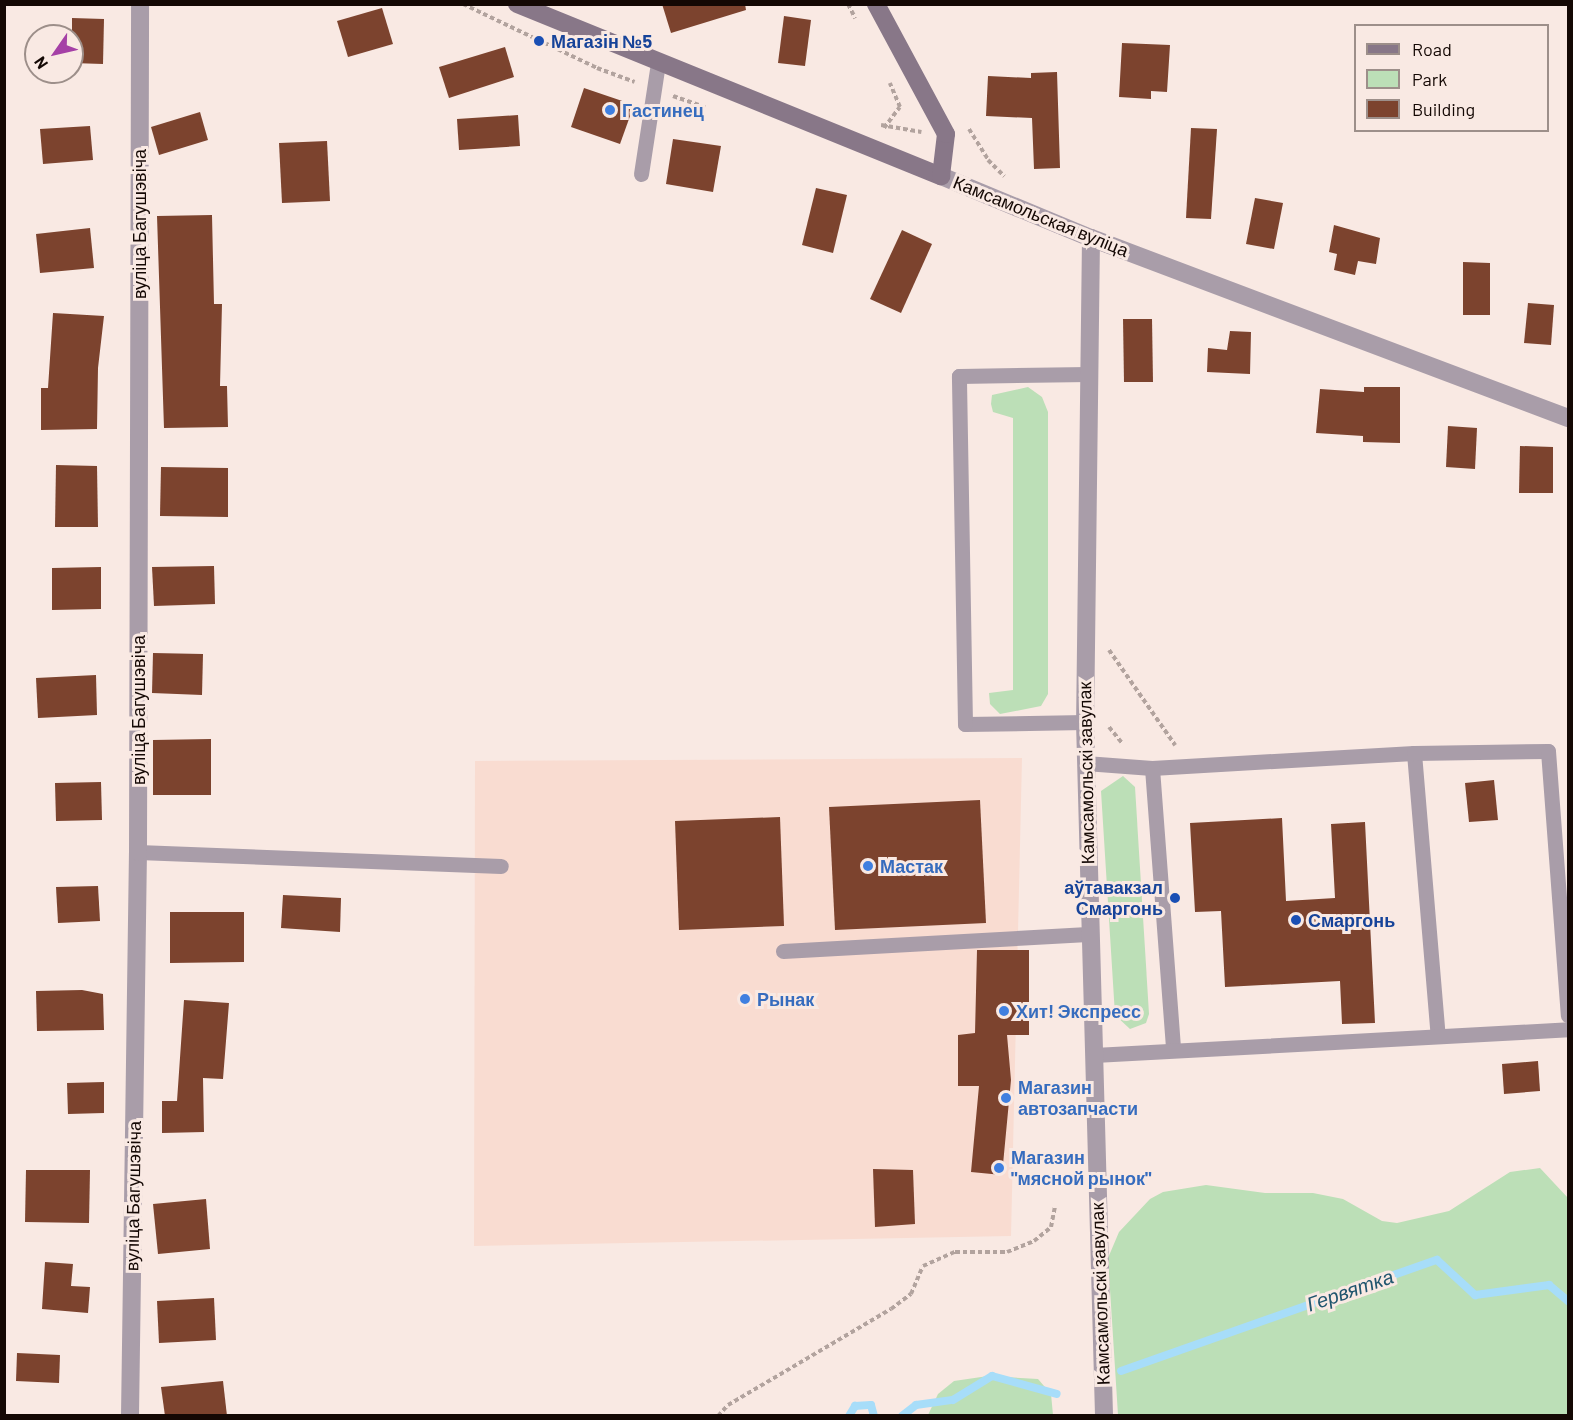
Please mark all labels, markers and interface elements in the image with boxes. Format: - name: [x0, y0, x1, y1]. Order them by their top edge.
- north arrow: [24, 24, 84, 84]
- legend: [1354, 24, 1549, 132]
- place label: Магазін №5: [551, 30, 652, 52]
- marker: Магазін №5: [532, 34, 546, 48]
- text: Road: [1412, 38, 1452, 60]
- text: N: [29, 54, 51, 73]
- text: Park: [1412, 68, 1447, 90]
- text: Building: [1412, 98, 1475, 120]
- place label: Гастинец: [622, 99, 704, 121]
- marker: Гастинец: [603, 103, 617, 117]
- street label: вуліца Багушэвіча: [128, 149, 150, 299]
- street label: Камсамольская вуліца: [950, 171, 1132, 261]
- street label: вуліца Багушэвіча: [127, 635, 149, 785]
- street label: Камсамольскі завулак: [1074, 682, 1098, 864]
- place label: Мастак: [880, 855, 943, 877]
- marker: Мастак: [861, 859, 875, 873]
- place label: аўтавакзал Смаргонь: [1064, 877, 1163, 920]
- marker: аўтавакзал Смаргонь: [1168, 891, 1182, 905]
- place label: Смаргонь: [1308, 909, 1395, 931]
- marker: Смаргонь: [1289, 913, 1303, 927]
- place label: Рынак: [757, 988, 814, 1010]
- marker: Рынак: [738, 992, 752, 1006]
- place label: Хит! Экспресс: [1016, 1000, 1141, 1022]
- marker: Хит! Экспресс: [997, 1004, 1011, 1018]
- place label: Магазин автозапчасти: [1018, 1077, 1138, 1120]
- marker: Магазин автозапчасти: [999, 1091, 1013, 1105]
- street label: вуліца Багушэвіча: [121, 1121, 145, 1271]
- place label: Магазин "мясной рынок": [1011, 1147, 1152, 1190]
- marker: Магазин "мясной рынок": [992, 1161, 1006, 1175]
- street label: Камсамольскі завулак: [1086, 1202, 1114, 1386]
- water label: Гервятка: [1303, 1264, 1397, 1316]

